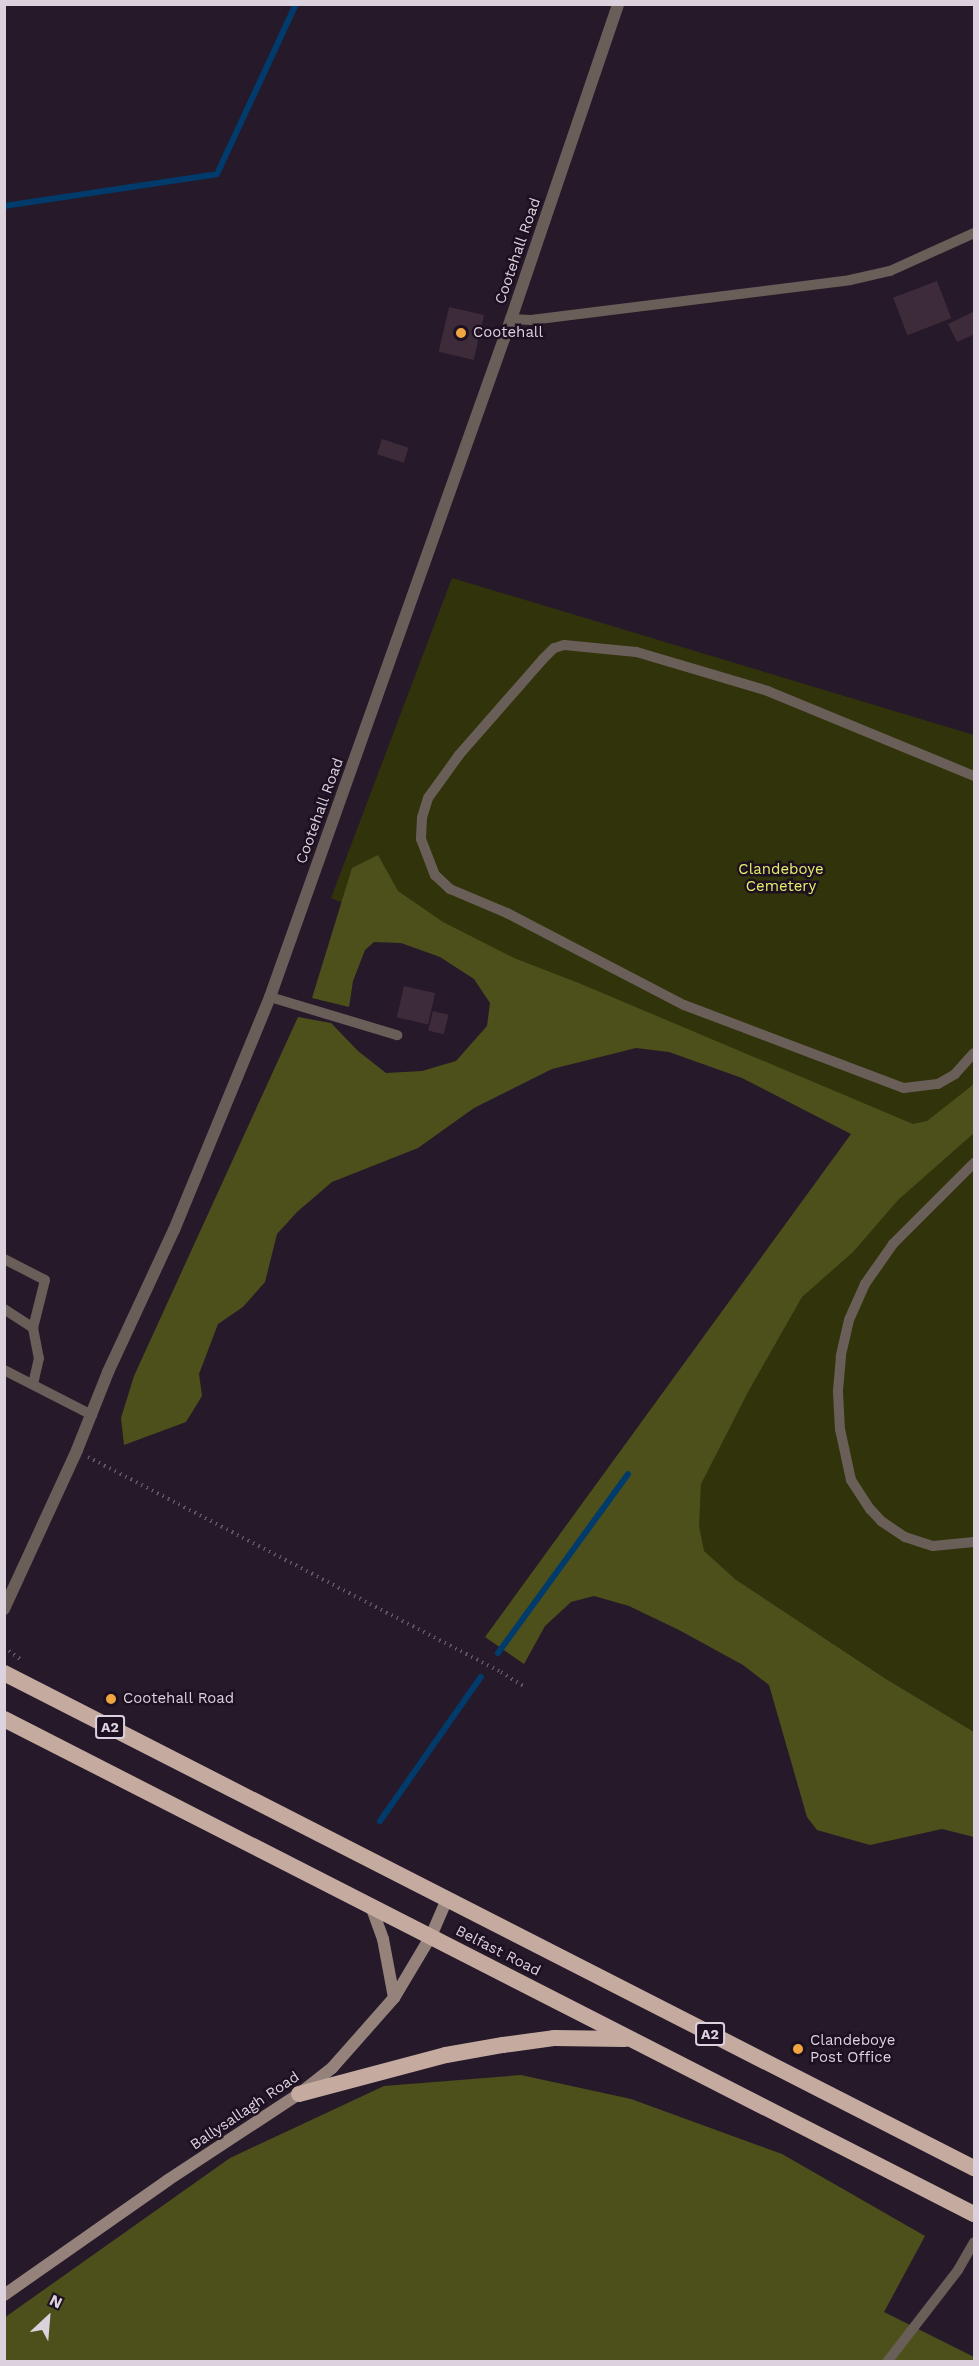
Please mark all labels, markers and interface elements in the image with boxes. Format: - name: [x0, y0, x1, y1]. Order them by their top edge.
- street label: Cootehall Road: [491, 195, 545, 307]
- place label: Cootehall: [473, 324, 543, 342]
- marker: Cootehall: [454, 326, 468, 340]
- street label: Cootehall Road: [292, 755, 348, 867]
- park label: Clandeboye Cemetery: [738, 860, 824, 895]
- place label: Cootehall Road: [123, 1690, 235, 1708]
- marker: Cootehall Road: [104, 1692, 118, 1706]
- road number: A2: [95, 1716, 125, 1738]
- street label: Belfast Road: [453, 1922, 543, 1980]
- road number: A2: [695, 2023, 725, 2045]
- place label: Clandeboye Post Office: [810, 2031, 895, 2066]
- marker: Clandeboye Post Office: [791, 2042, 805, 2056]
- street label: Ballysallagh Road: [187, 2068, 303, 2154]
- north arrow: [18, 2288, 78, 2348]
- text: N: [47, 2290, 66, 2313]

